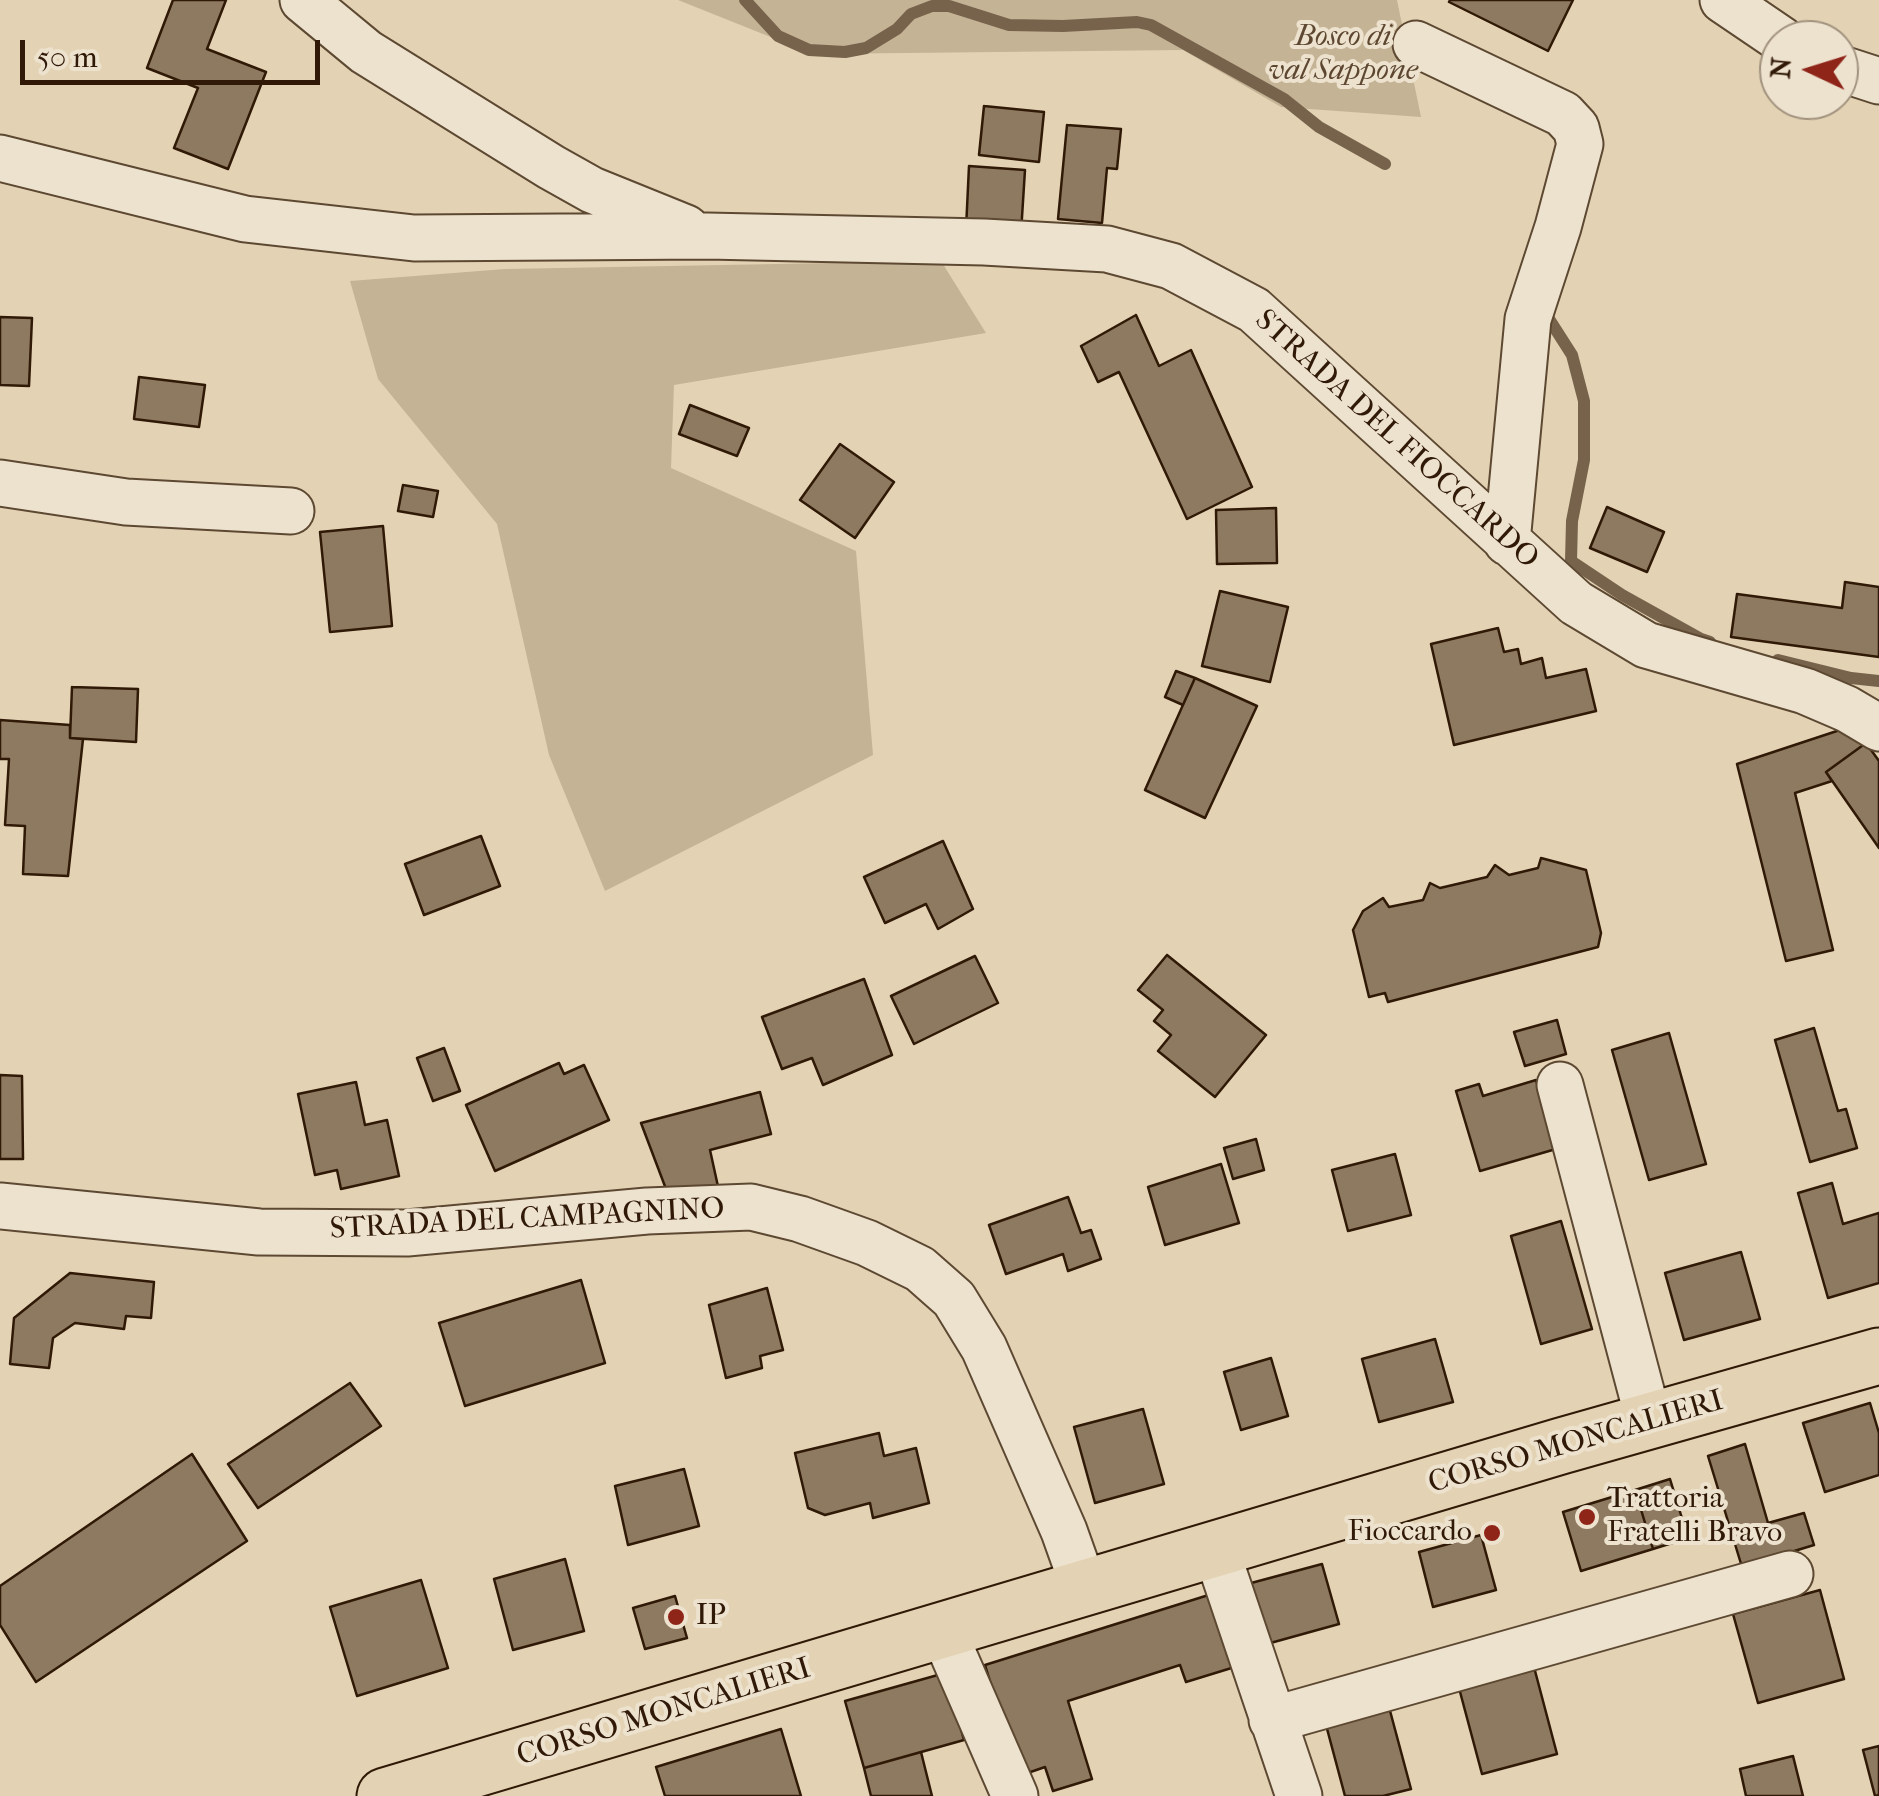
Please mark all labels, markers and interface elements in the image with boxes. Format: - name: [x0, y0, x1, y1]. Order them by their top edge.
- scale bar: [25, 20, 325, 82]
- park label: Bosco di val Sappone: [1268, 20, 1418, 90]
- north arrow: [1759, 20, 1859, 120]
- text: 50 m: [37, 40, 98, 75]
- text: N: [1763, 56, 1798, 80]
- street label: STRADA DEL FIOCCARDO: [1247, 303, 1545, 577]
- street label: STRADA DEL CAMPAGNINO: [329, 1192, 725, 1248]
- street label: CORSO MONCALIERI: [1424, 1384, 1728, 1502]
- place label: Trattoria Fratelli Bravo: [1607, 1482, 1782, 1552]
- marker: Trattoria Fratelli Bravo: [1576, 1506, 1598, 1528]
- place label: Fioccardo: [1348, 1515, 1472, 1551]
- marker: Fioccardo: [1481, 1522, 1503, 1544]
- place label: IP: [696, 1599, 726, 1635]
- marker: IP: [665, 1606, 687, 1628]
- street label: CORSO MONCALIERI: [513, 1651, 815, 1775]

